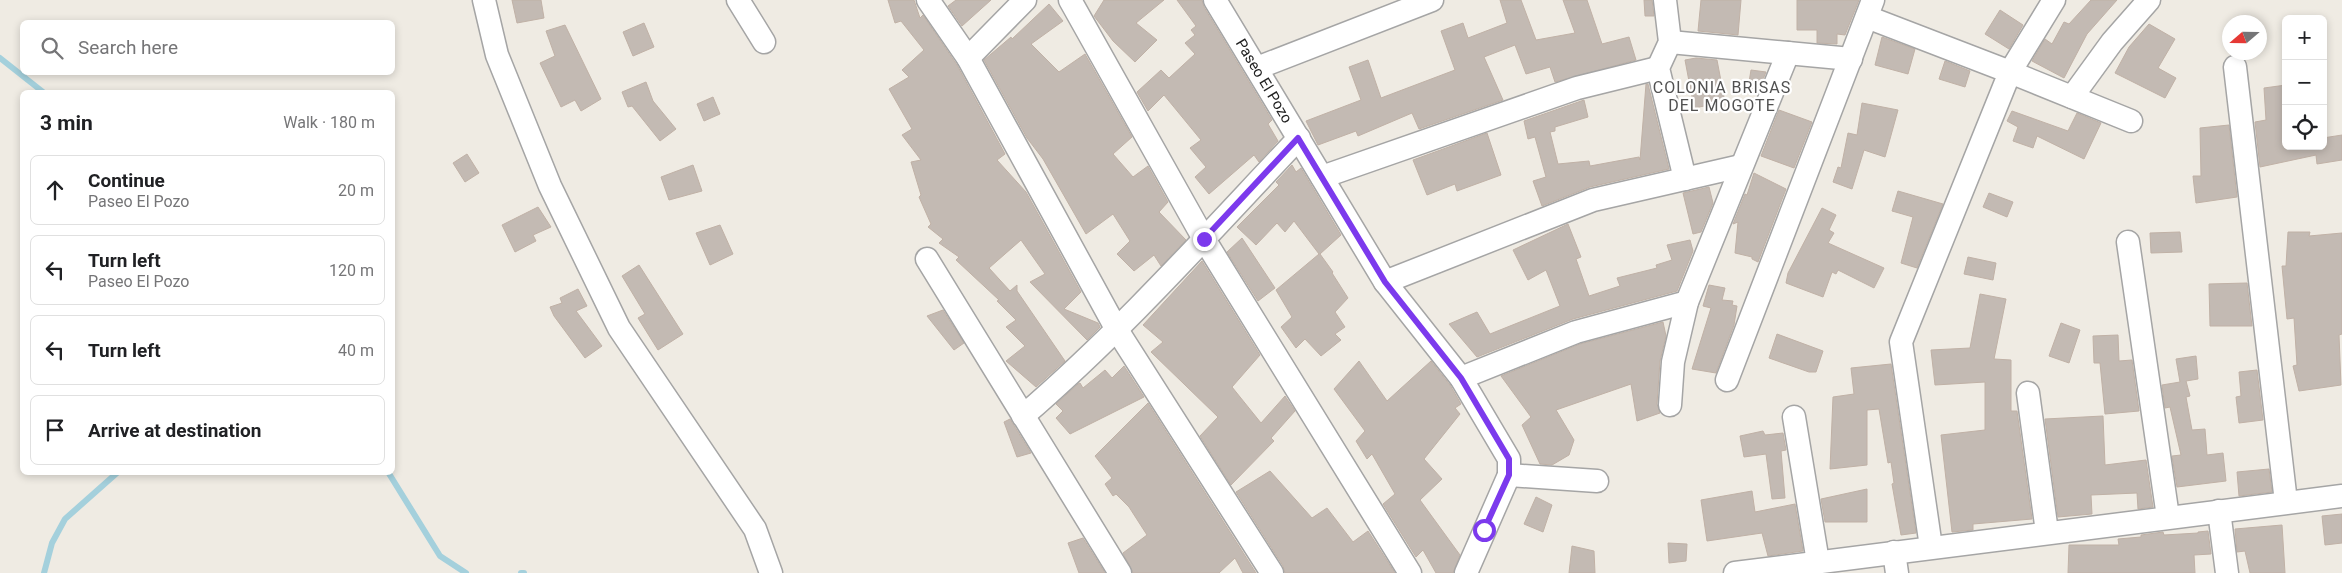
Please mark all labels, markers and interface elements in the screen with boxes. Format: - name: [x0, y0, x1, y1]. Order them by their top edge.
- north arrow: [2222, 15, 2267, 60]
- map controls: [2282, 15, 2327, 150]
- button: +: [2282, 15, 2327, 60]
- search box: [20, 20, 395, 75]
- icon: search: [38, 34, 66, 62]
- text: Search here: [78, 36, 178, 59]
- street label: Paseo El Pozo: [1232, 36, 1296, 126]
- button: −: [2282, 60, 2327, 105]
- district label: COLONIA BRISAS DEL MOGOTE: [1653, 78, 1791, 115]
- button: locate: [2282, 105, 2327, 150]
- text: 3 min: [40, 111, 93, 135]
- text: Walk · 180 m: [283, 113, 375, 132]
- text: Continue: [88, 169, 165, 192]
- icon: ahead: [41, 176, 69, 204]
- text: 20 m: [338, 181, 374, 200]
- text: Paseo El Pozo: [88, 192, 189, 211]
- route end: [1193, 228, 1216, 251]
- text: Turn left: [88, 249, 161, 272]
- icon: left: [41, 256, 69, 284]
- text: 120 m: [329, 261, 374, 280]
- text: Paseo El Pozo: [88, 272, 189, 291]
- icon: left: [41, 336, 69, 364]
- text: Turn left: [88, 339, 161, 362]
- text: 40 m: [338, 341, 374, 360]
- icon: arrive: [41, 416, 69, 444]
- text: Arrive at destination: [88, 419, 261, 442]
- route start: [1473, 519, 1496, 542]

